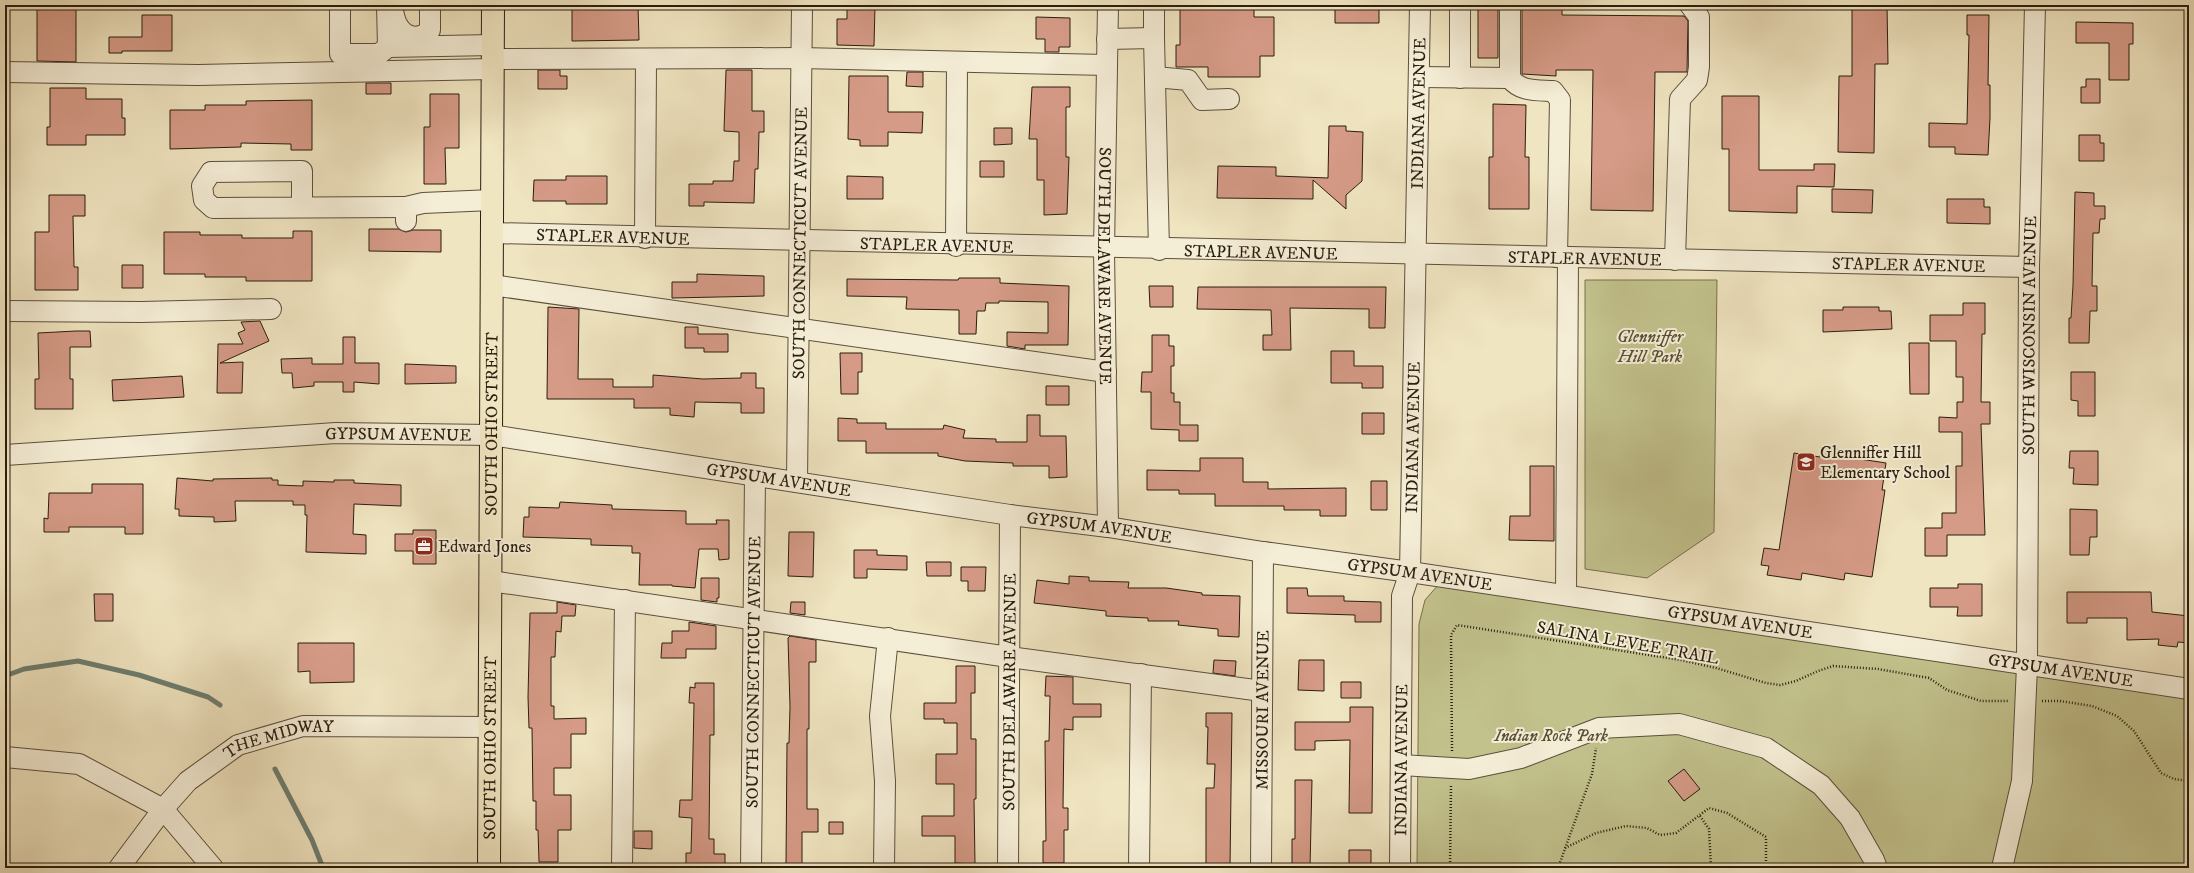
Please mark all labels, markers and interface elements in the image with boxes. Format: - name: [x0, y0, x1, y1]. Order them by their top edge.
- street label: INDIANA AVENUE: [1407, 37, 1431, 189]
- street label: SOUTH CONNECTICUT AVENUE: [788, 107, 813, 379]
- street label: SOUTH DELAWARE AVENUE: [1092, 147, 1116, 385]
- street label: SOUTH WISCONSIN AVENUE: [2018, 216, 2042, 455]
- street label: STAPLER AVENUE: [536, 224, 690, 251]
- street label: STAPLER AVENUE: [860, 233, 1014, 259]
- street label: STAPLER AVENUE: [1184, 240, 1338, 265]
- street label: STAPLER AVENUE: [1508, 247, 1662, 272]
- street label: STAPLER AVENUE: [1832, 253, 1986, 278]
- park label: Glenniffer Hill Park: [1617, 326, 1685, 368]
- street label: SOUTH OHIO STREET: [481, 332, 503, 516]
- street label: INDIANA AVENUE: [1401, 361, 1426, 513]
- street label: GYPSUM AVENUE: [324, 423, 472, 447]
- place label: Glenniffer Hill Elementary School: [1820, 442, 1950, 484]
- school or university icon: Glenniffer Hill Elementary School: [1795, 451, 1817, 473]
- street label: GYPSUM AVENUE: [705, 458, 853, 502]
- street label: GYPSUM AVENUE: [1025, 507, 1173, 549]
- office icon: Edward Jones: [413, 535, 435, 557]
- place label: Edward Jones: [438, 536, 531, 558]
- street label: SOUTH CONNECTICUT AVENUE: [742, 536, 766, 808]
- street label: GYPSUM AVENUE: [1346, 554, 1494, 596]
- street label: SOUTH DELAWARE AVENUE: [998, 573, 1022, 811]
- street label: GYPSUM AVENUE: [1666, 601, 1814, 644]
- street label: SALINA LEVEE TRAIL: [1535, 616, 1720, 670]
- street label: MISSOURI AVENUE: [1251, 630, 1275, 790]
- street label: GYPSUM AVENUE: [1987, 649, 2135, 692]
- street label: SOUTH OHIO STREET: [479, 656, 502, 840]
- street label: INDIANA AVENUE: [1390, 684, 1413, 836]
- street label: THE MIDWAY: [219, 716, 334, 764]
- park label: Indian Rock Park: [1493, 725, 1609, 747]

